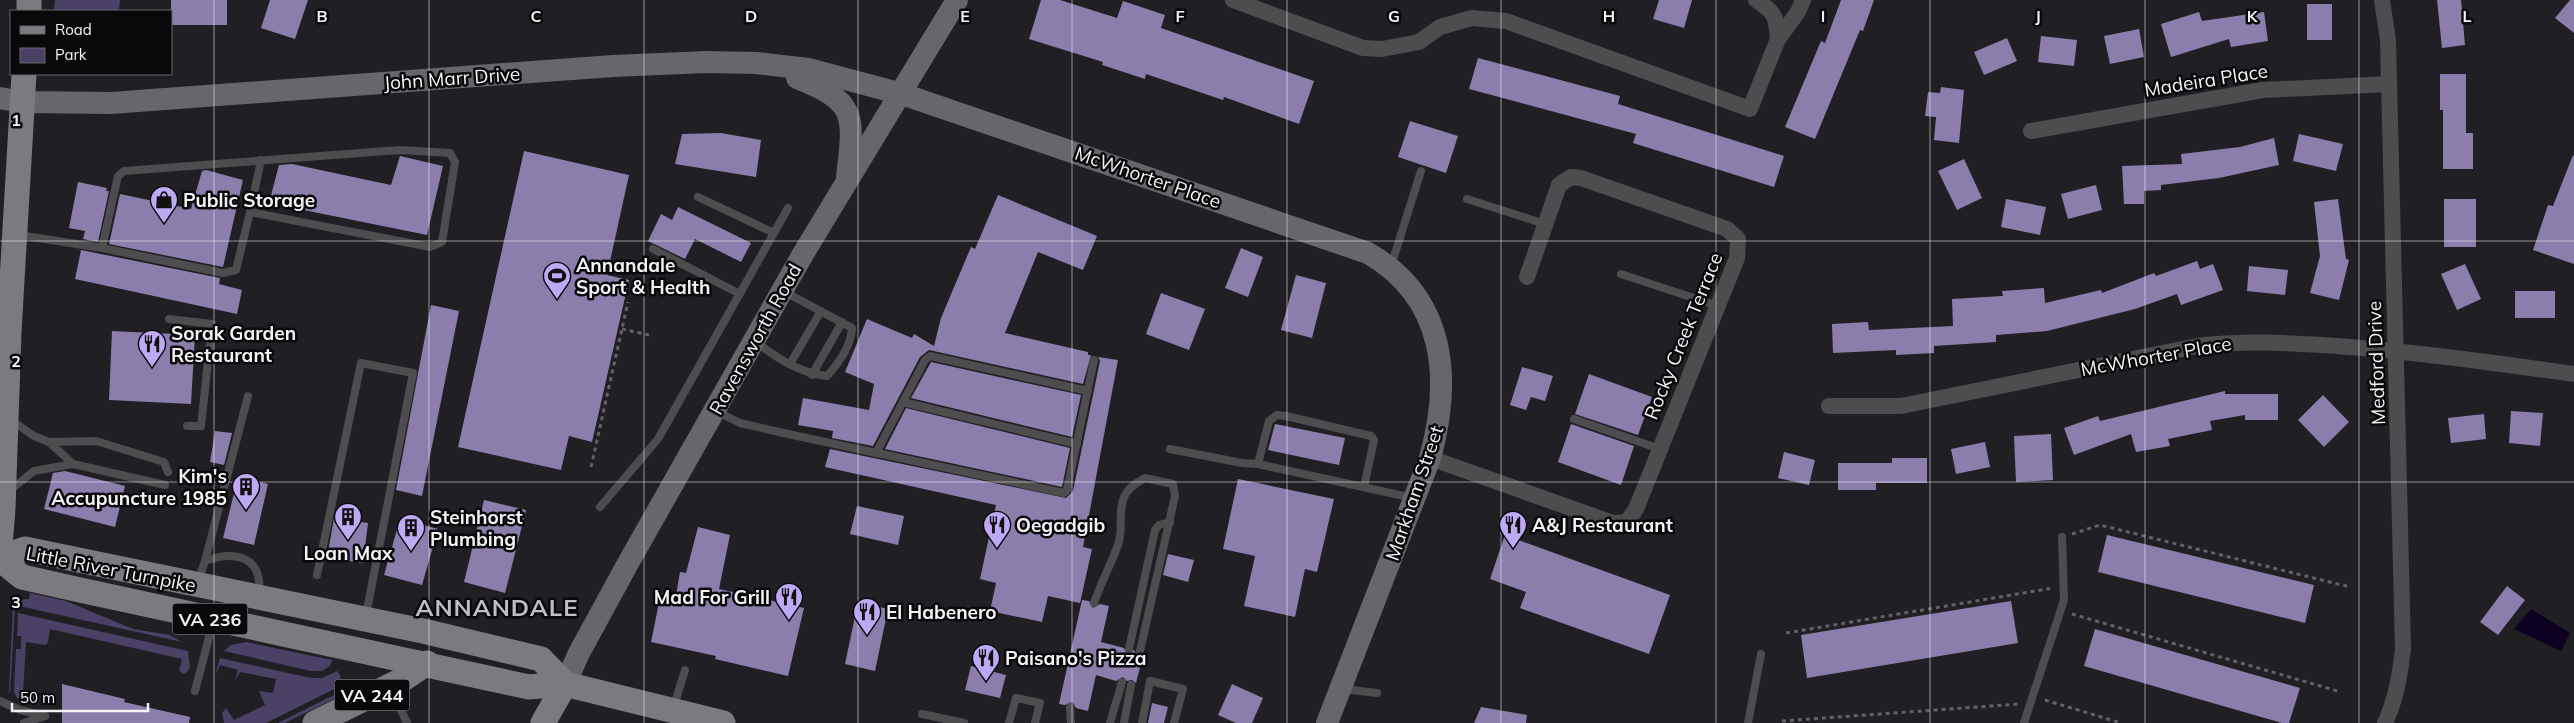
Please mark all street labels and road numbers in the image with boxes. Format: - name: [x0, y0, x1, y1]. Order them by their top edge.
- street label: Madeira Place: [2142, 58, 2270, 102]
- street label: John Marr Drive: [383, 61, 521, 95]
- street label: McWhorter Place: [1072, 141, 1224, 213]
- street label: Rocky Creek Terrace: [1639, 249, 1727, 423]
- street label: Ravensworth Road: [704, 259, 806, 419]
- street label: Medford Drive: [2362, 301, 2390, 425]
- street label: McWhorter Place: [2079, 331, 2233, 381]
- street label: Markham Street: [1380, 422, 1448, 564]
- street label: Little River Turnpike: [24, 541, 198, 597]
- road number: VA 236: [172, 604, 248, 634]
- road number: VA 244: [334, 680, 410, 710]

